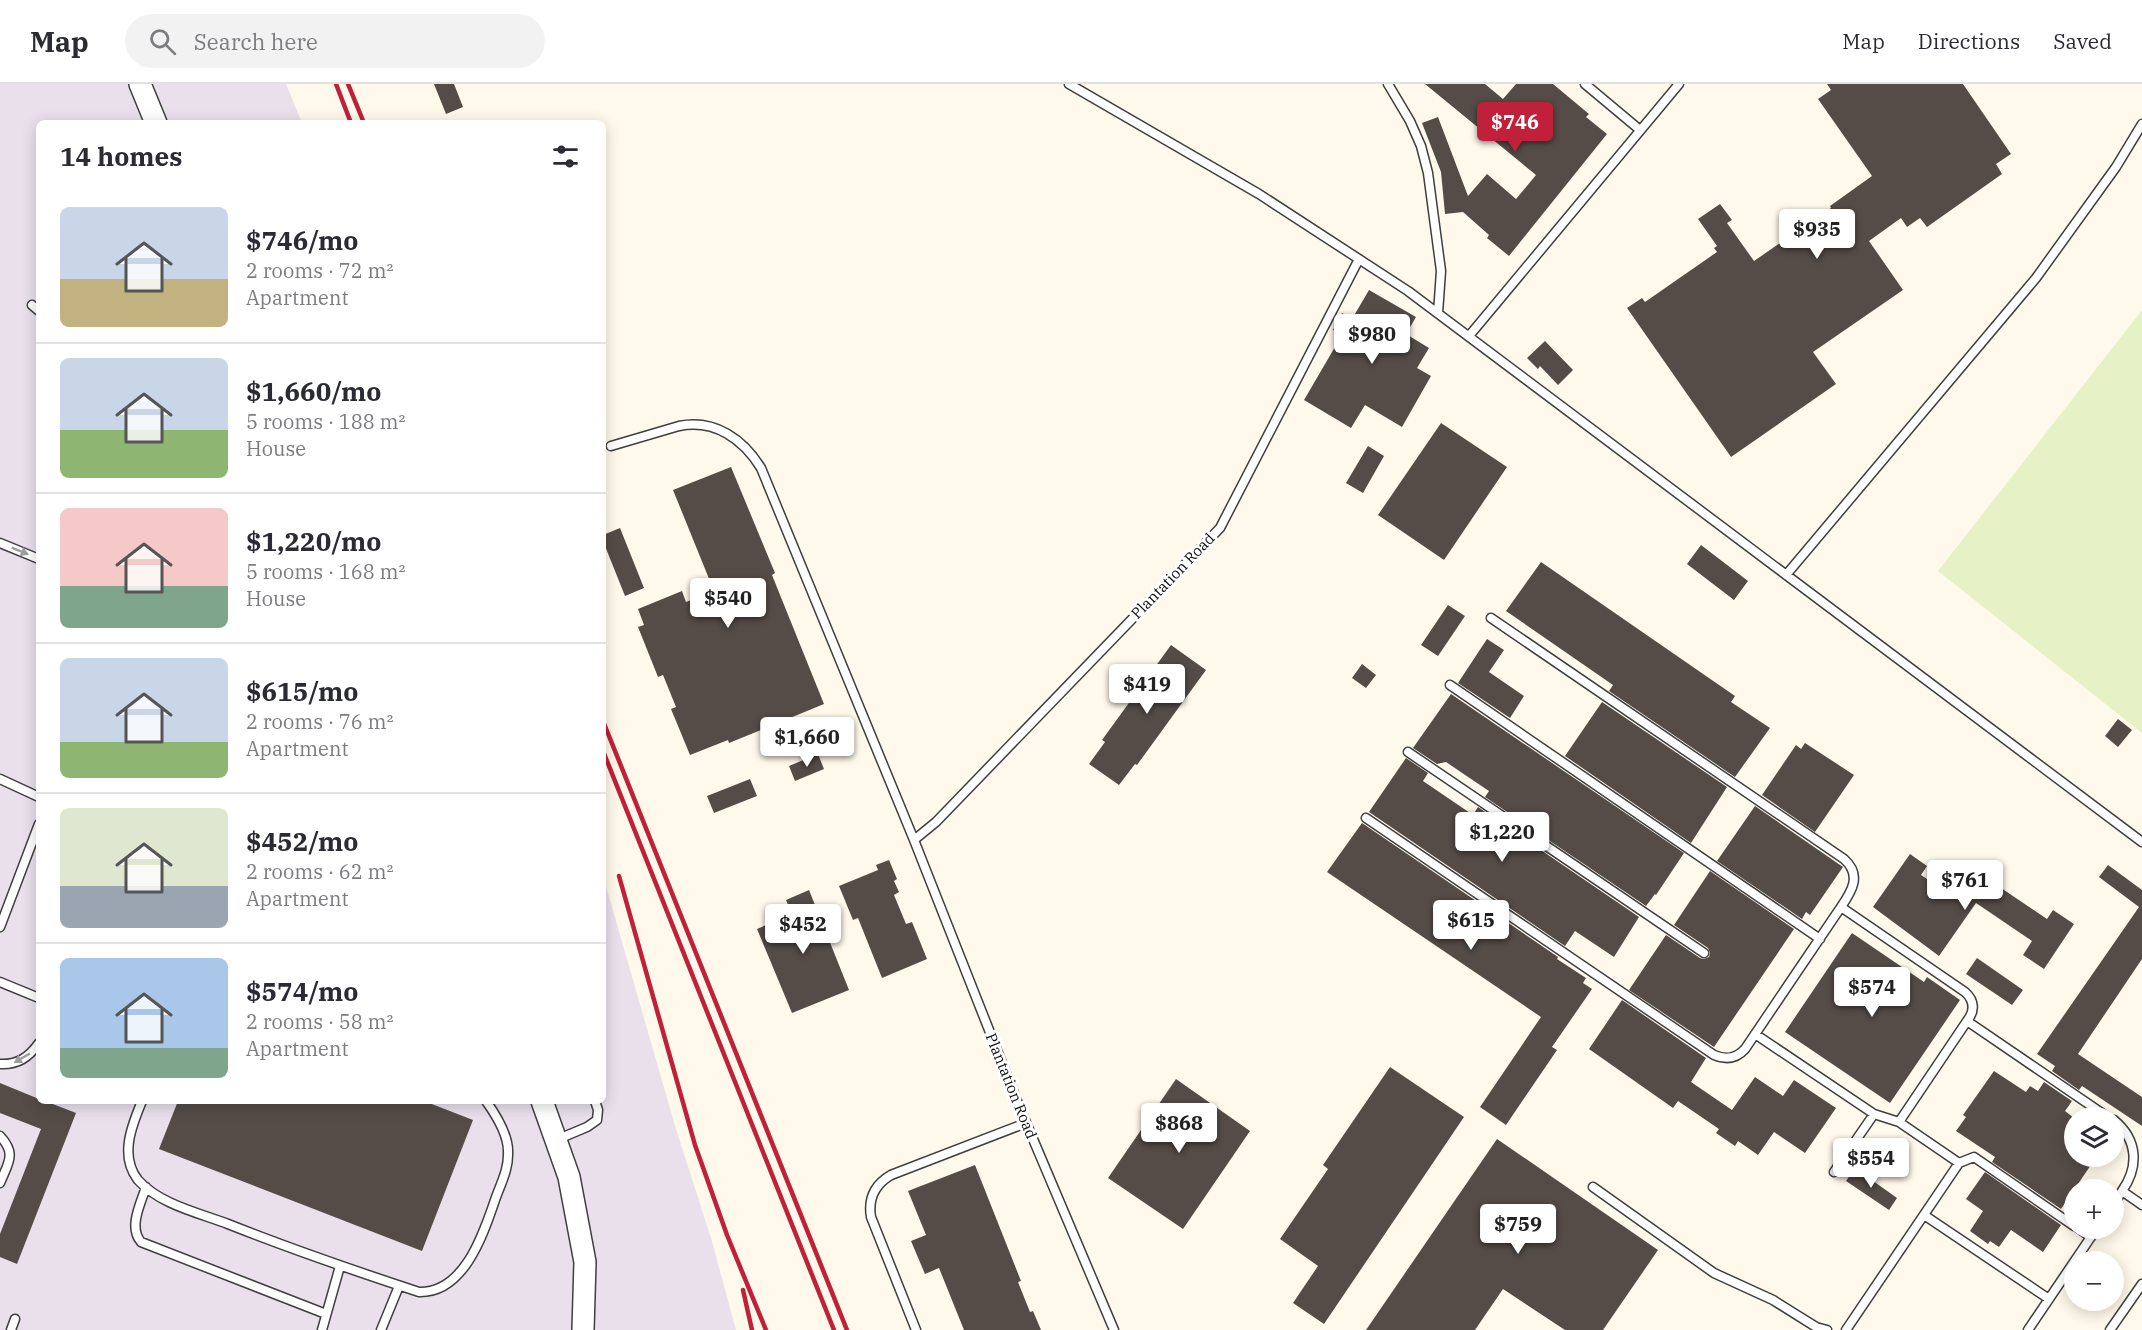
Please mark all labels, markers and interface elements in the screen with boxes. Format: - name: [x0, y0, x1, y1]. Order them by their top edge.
- search box: [125, 14, 545, 68]
- text: Map: [30, 23, 89, 60]
- icon: search: [146, 25, 179, 58]
- text: Search here: [194, 27, 318, 56]
- text: Map: [1842, 27, 1885, 55]
- text: Directions: [1918, 27, 2020, 55]
- text: Saved: [2053, 27, 2112, 55]
- pin: $746: [1479, 102, 1551, 153]
- text: $746: [1491, 108, 1539, 135]
- text: 14 homes: [60, 139, 182, 173]
- icon: filters: [549, 140, 582, 173]
- pin: $935: [1781, 209, 1853, 260]
- text: $935: [1793, 215, 1841, 242]
- text: $746/mo: [246, 223, 358, 257]
- icon: home: [108, 231, 180, 303]
- text: 2 rooms · 72 m²: [246, 257, 393, 284]
- text: Apartment: [246, 284, 349, 311]
- pin: $980: [1336, 314, 1408, 365]
- text: $980: [1348, 320, 1396, 347]
- text: $1,660/mo: [246, 374, 381, 408]
- icon: home: [108, 382, 180, 454]
- text: 5 rooms · 188 m²: [246, 408, 405, 435]
- text: House: [246, 435, 306, 462]
- text: $1,220/mo: [246, 524, 381, 558]
- street label: Plantation Road: [1127, 529, 1218, 623]
- icon: home: [108, 532, 180, 604]
- one-way arrow: [11, 546, 29, 556]
- text: 5 rooms · 168 m²: [246, 558, 405, 585]
- pin: $540: [692, 578, 764, 629]
- text: $540: [704, 584, 752, 611]
- text: House: [246, 585, 306, 612]
- pin: $419: [1111, 664, 1183, 715]
- text: $419: [1123, 670, 1171, 697]
- text: $615/mo: [246, 674, 358, 708]
- icon: home: [108, 682, 180, 754]
- text: 2 rooms · 76 m²: [246, 708, 393, 735]
- pin: $1,660: [758, 717, 856, 768]
- text: $1,660: [774, 723, 840, 750]
- text: Apartment: [246, 735, 349, 762]
- pin: $1,220: [1453, 812, 1551, 863]
- text: $1,220: [1469, 818, 1535, 845]
- text: $452/mo: [246, 824, 358, 858]
- icon: home: [108, 832, 180, 904]
- text: 2 rooms · 62 m²: [246, 858, 393, 885]
- pin: $761: [1929, 860, 2001, 911]
- text: $761: [1941, 866, 1989, 893]
- text: Apartment: [246, 885, 349, 912]
- pin: $615: [1435, 900, 1507, 951]
- pin: $452: [767, 904, 839, 955]
- text: $615: [1447, 906, 1495, 933]
- text: $452: [779, 910, 827, 937]
- pin: $574: [1836, 967, 1908, 1018]
- text: $574: [1848, 973, 1896, 1000]
- text: $574/mo: [246, 974, 358, 1008]
- icon: home: [108, 982, 180, 1054]
- text: 2 rooms · 58 m²: [246, 1008, 393, 1035]
- street label: Plantation Road: [982, 1030, 1041, 1141]
- text: Apartment: [246, 1035, 349, 1062]
- one-way arrow: [13, 1053, 30, 1063]
- pin: $868: [1143, 1103, 1215, 1154]
- map controls: [2064, 1107, 2124, 1311]
- button: layers: [2064, 1107, 2124, 1167]
- text: $868: [1155, 1109, 1203, 1136]
- pin: $554: [1835, 1138, 1907, 1189]
- text: $554: [1847, 1144, 1895, 1171]
- button: +: [2064, 1179, 2124, 1239]
- pin: $759: [1482, 1204, 1554, 1255]
- text: $759: [1494, 1210, 1542, 1237]
- button: −: [2064, 1251, 2124, 1311]

